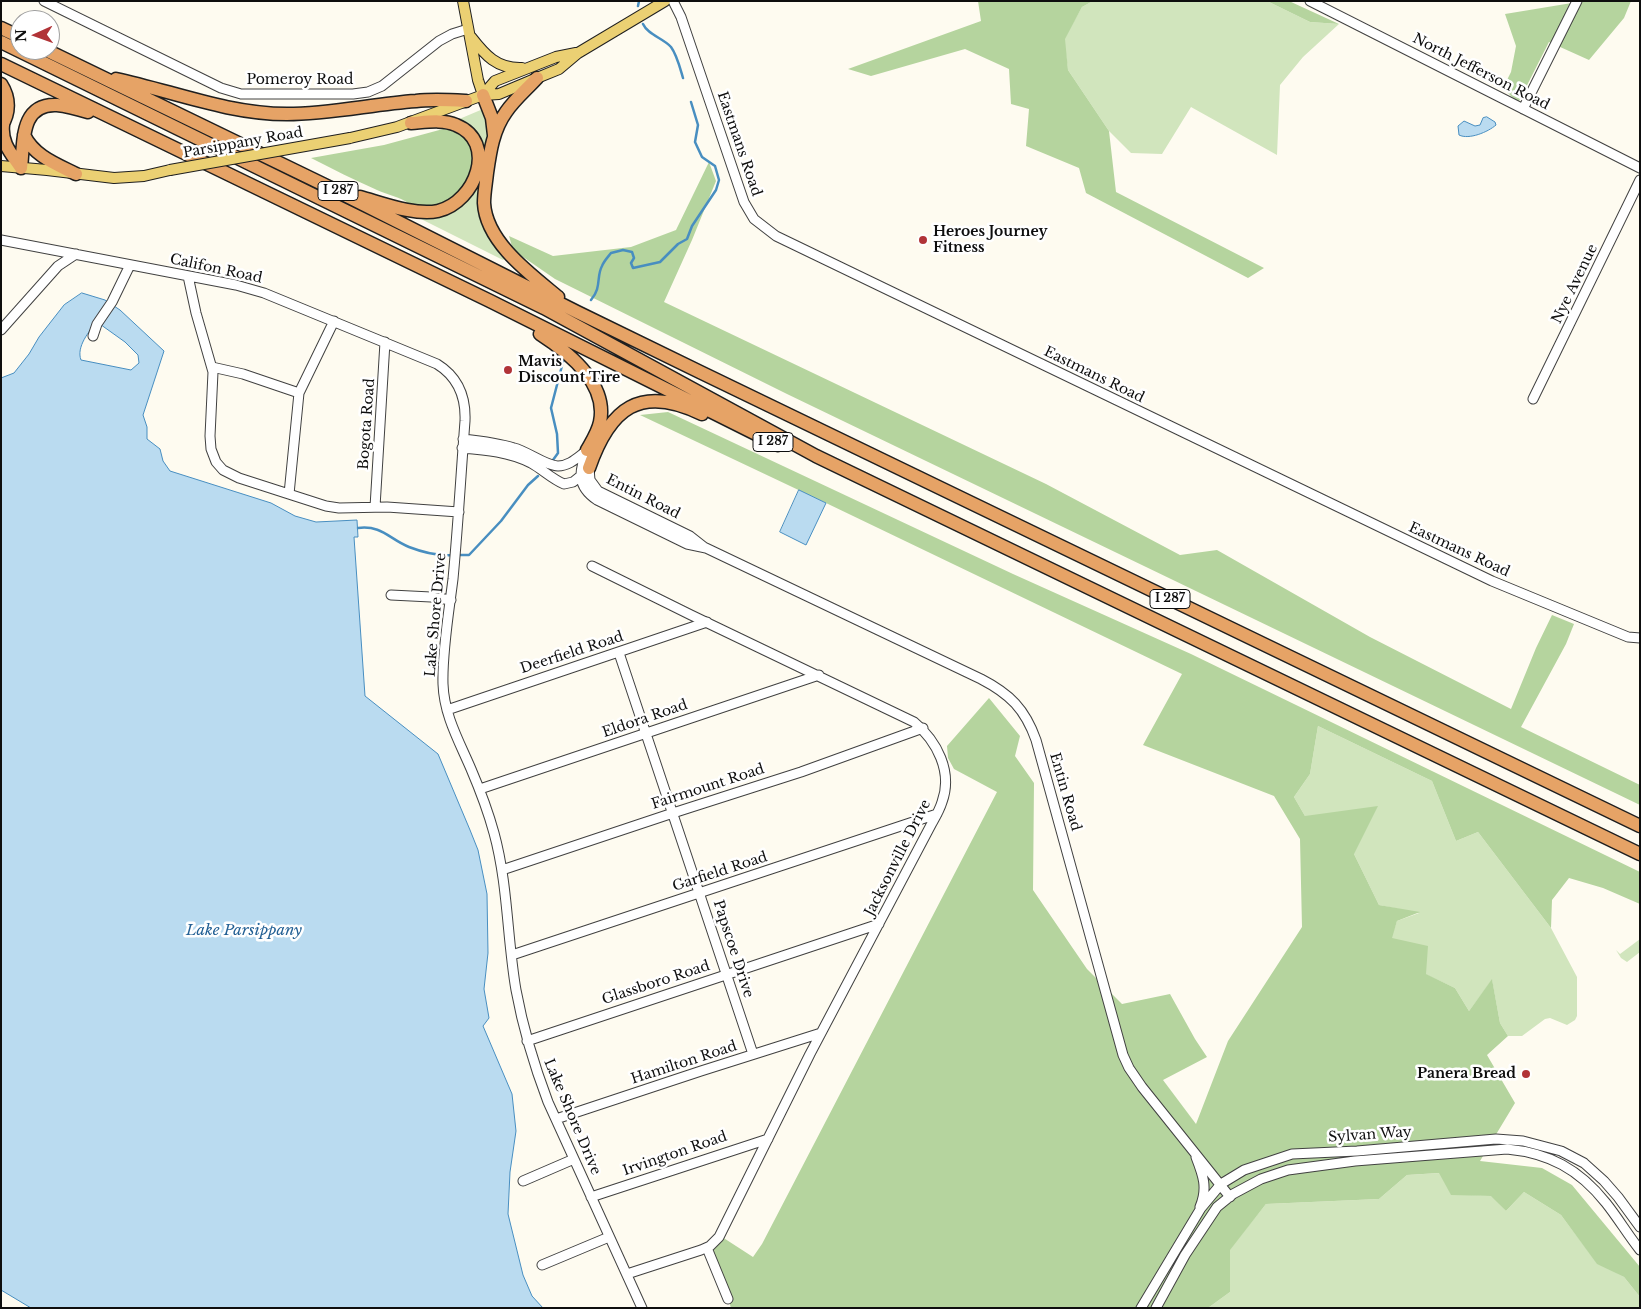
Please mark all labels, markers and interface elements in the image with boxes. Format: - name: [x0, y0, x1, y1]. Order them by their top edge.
- north arrow: [10, 10, 60, 60]
- text: N: [12, 29, 30, 42]
- street label: North Jefferson Road: [1410, 30, 1552, 114]
- street label: Pomeroy Road: [246, 72, 354, 88]
- street label: Eastmans Road: [713, 89, 765, 199]
- street label: Parsippany Road: [182, 124, 304, 162]
- road number: I 287: [318, 182, 358, 200]
- place label: Heroes Journey Fitness: [933, 224, 1047, 256]
- marker: Heroes Journey Fitness: [917, 234, 929, 246]
- street label: Nye Avenue: [1549, 242, 1601, 326]
- street label: Califon Road: [168, 251, 264, 287]
- street label: Eastmans Road: [1041, 343, 1147, 407]
- place label: Mavis Discount Tire: [518, 354, 620, 387]
- marker: Mavis Discount Tire: [502, 364, 514, 376]
- street label: Bogota Road: [355, 378, 379, 470]
- road number: I 287: [753, 432, 793, 452]
- street label: Entin Road: [603, 471, 683, 523]
- street label: Eastmans Road: [1406, 519, 1512, 581]
- street label: Lake Shore Drive: [422, 552, 450, 678]
- road number: I 287: [1150, 590, 1190, 608]
- street label: Deerfield Road: [518, 628, 626, 678]
- street label: Eldora Road: [600, 697, 690, 741]
- street label: Entin Road: [1046, 751, 1084, 833]
- street label: Fairmount Road: [649, 761, 767, 813]
- street label: Jacksonville Drive: [861, 797, 935, 919]
- street label: Garfield Road: [670, 849, 770, 895]
- street label: Papscoe Drive: [709, 898, 757, 1000]
- water label: Lake Parsippany: [186, 922, 302, 940]
- street label: Glassboro Road: [600, 958, 712, 1008]
- street label: Hamilton Road: [629, 1038, 739, 1088]
- street label: Lake Shore Drive: [540, 1056, 604, 1178]
- place label: Panera Bread: [1417, 1066, 1516, 1082]
- marker: Panera Bread: [1520, 1068, 1532, 1080]
- street label: Sylvan Way: [1328, 1124, 1412, 1146]
- street label: Irvington Road: [621, 1128, 729, 1180]

